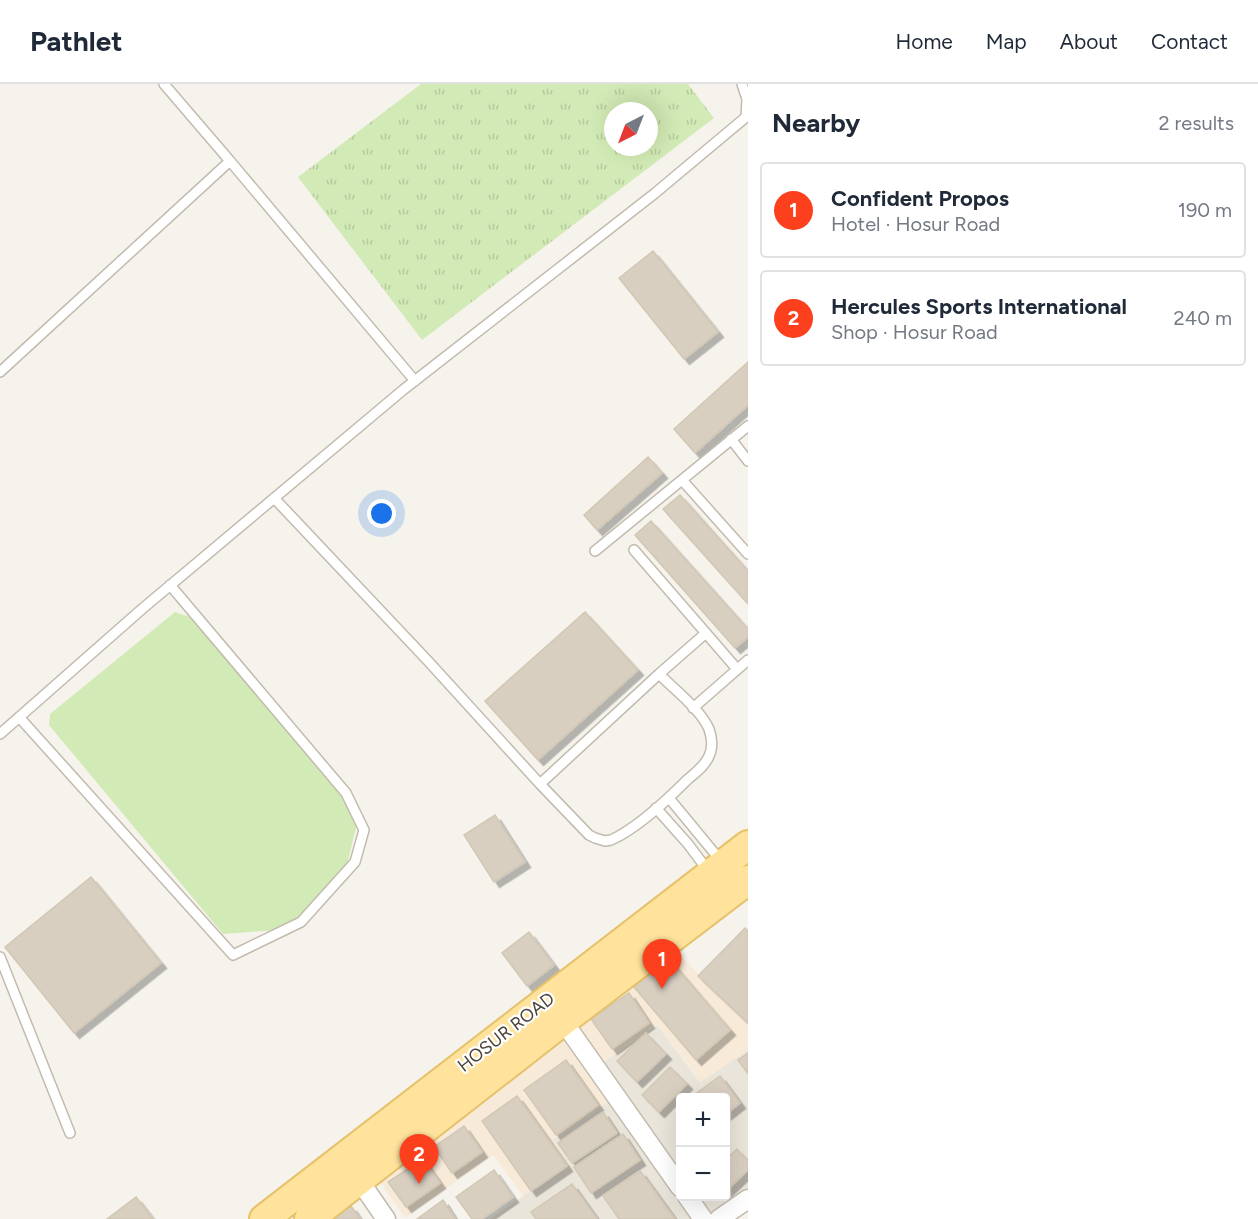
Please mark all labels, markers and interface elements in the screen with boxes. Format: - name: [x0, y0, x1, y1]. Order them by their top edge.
- text: Pathlet: [30, 24, 122, 58]
- text: Home: [896, 29, 953, 54]
- text: Map: [986, 29, 1027, 54]
- text: About: [1060, 29, 1118, 54]
- text: Contact: [1151, 29, 1228, 54]
- north arrow: [604, 102, 658, 156]
- text: Nearby: [772, 107, 860, 139]
- text: 2 results: [1158, 111, 1234, 135]
- text: Confident Propos: [831, 185, 1009, 212]
- text: 1: [789, 198, 798, 222]
- text: 190 m: [1178, 198, 1232, 222]
- text: Hotel · Hosur Road: [831, 212, 1000, 236]
- text: Hercules Sports International: [831, 293, 1127, 320]
- text: 2: [788, 306, 799, 330]
- text: 240 m: [1174, 306, 1232, 330]
- text: Shop · Hosur Road: [831, 320, 998, 344]
- your location: [367, 499, 396, 528]
- pin: 1: [642, 940, 682, 989]
- street label: HOSUR ROAD: [453, 987, 559, 1077]
- map controls: [676, 1093, 730, 1201]
- button: +: [676, 1093, 730, 1147]
- pin: 2: [400, 1134, 438, 1184]
- button: −: [676, 1147, 730, 1201]

